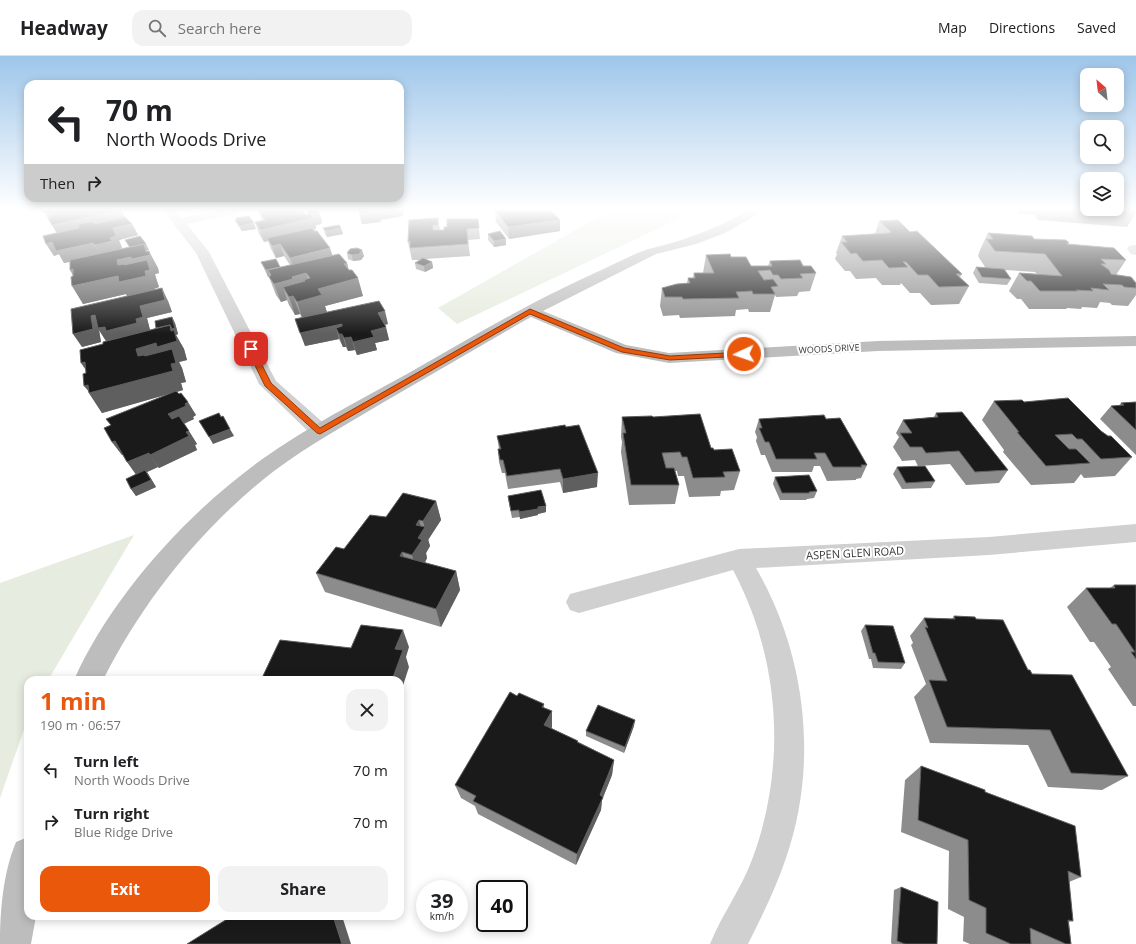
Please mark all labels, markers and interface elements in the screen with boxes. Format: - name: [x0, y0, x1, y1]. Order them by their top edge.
- search box: [132, 10, 412, 46]
- text: Headway: [20, 15, 108, 41]
- icon: search: [146, 17, 168, 39]
- text: Search here: [178, 18, 261, 38]
- text: Map: [938, 18, 967, 37]
- text: Directions: [989, 18, 1055, 37]
- text: Saved: [1077, 18, 1116, 37]
- north arrow: [1080, 68, 1124, 112]
- map controls: [1080, 68, 1124, 216]
- text: 70 m: [106, 91, 173, 129]
- icon: left: [40, 96, 92, 148]
- button: search: [1080, 120, 1124, 164]
- text: North Woods Drive: [106, 127, 266, 151]
- icon: right: [83, 172, 105, 194]
- button: layers: [1080, 172, 1124, 216]
- text: Then: [40, 173, 75, 193]
- pin: [234, 332, 268, 366]
- position arrow: [723, 333, 765, 375]
- icon: arrive: [240, 338, 262, 360]
- street label: WOODS DRIVE: [798, 340, 860, 357]
- street label: ASPEN GLEN ROAD: [806, 542, 904, 563]
- text: 1 min: [40, 684, 107, 717]
- button: close: [346, 689, 388, 731]
- text: 190 m · 06:57: [40, 716, 121, 734]
- text: Turn left: [74, 751, 139, 771]
- icon: left: [40, 759, 62, 781]
- text: 70 m: [353, 760, 388, 780]
- text: North Woods Drive: [74, 771, 190, 789]
- text: Turn right: [74, 803, 149, 823]
- icon: right: [40, 811, 62, 833]
- text: 70 m: [353, 812, 388, 832]
- text: Blue Ridge Drive: [74, 823, 173, 841]
- button: Exit: [40, 866, 210, 912]
- button: Share: [218, 866, 388, 912]
- speed limit sign: 40: [476, 880, 528, 932]
- text: 39: [431, 887, 453, 914]
- text: km/h: [430, 909, 454, 923]

